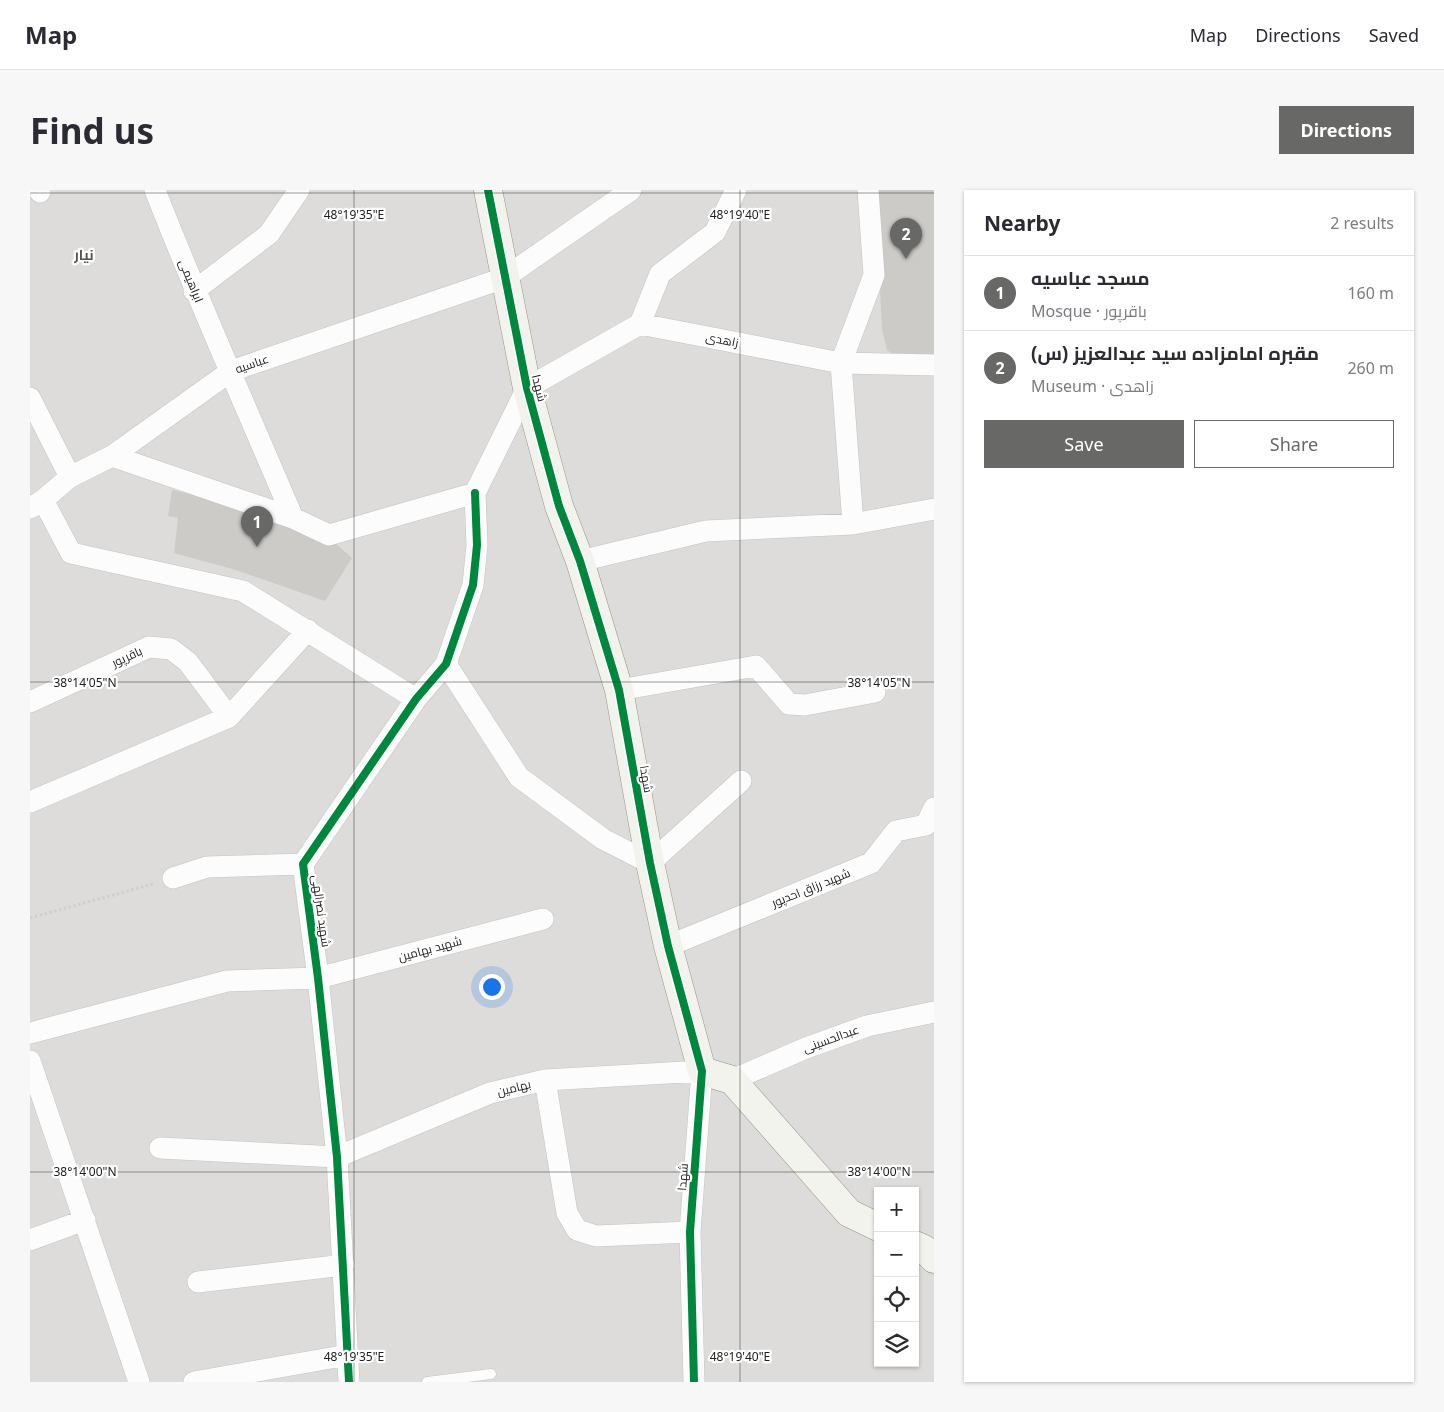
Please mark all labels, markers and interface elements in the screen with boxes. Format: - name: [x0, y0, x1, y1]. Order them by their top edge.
- text: Map: [25, 18, 77, 51]
- text: Map: [1190, 23, 1227, 47]
- text: Directions: [1255, 23, 1341, 47]
- text: Saved: [1369, 23, 1419, 47]
- button: Directions: [1279, 106, 1414, 154]
- text: Find us: [30, 107, 154, 154]
- text: 48°19'35"E: [324, 206, 384, 223]
- text: 48°19'40"E: [710, 206, 770, 223]
- text: Nearby: [984, 209, 1060, 237]
- text: 2 results: [1330, 212, 1394, 234]
- pin: 2: [890, 218, 922, 259]
- district label: نیار: [73, 245, 94, 264]
- street label: ابراهیمی: [175, 257, 208, 305]
- text: مسجد عباسیه: [1031, 265, 1150, 291]
- text: 1: [995, 282, 1005, 304]
- text: 160 m: [1347, 282, 1394, 304]
- text: Mosque · باقرپور: [1031, 300, 1147, 322]
- street label: زاهدی: [704, 328, 740, 351]
- text: مقبره امامزاده سید عبدالعزیز (س): [1031, 340, 1319, 366]
- street label: عباسیه: [233, 350, 271, 377]
- text: 2: [995, 357, 1005, 379]
- text: 260 m: [1347, 357, 1394, 379]
- street label: شهدا: [528, 372, 551, 403]
- text: Museum · زاهدی: [1031, 375, 1154, 397]
- button: Save: [984, 420, 1184, 468]
- button: Share: [1194, 420, 1394, 468]
- pin: 1: [241, 506, 273, 547]
- street label: باقرپور: [108, 642, 145, 672]
- text: 38°14'05"N: [53, 674, 117, 691]
- text: 38°14'05"N: [847, 674, 911, 691]
- street label: شهدا: [636, 764, 657, 794]
- street label: شهید رزاق احدپور: [768, 864, 853, 912]
- street label: شهید نصرالهی: [308, 874, 335, 948]
- street label: شهید بهامین: [396, 932, 464, 965]
- your location: [479, 974, 505, 1000]
- street label: عبدالحسینی: [800, 1020, 861, 1057]
- street label: بهامین: [495, 1075, 533, 1100]
- text: 38°14'00"N: [53, 1163, 117, 1180]
- street label: شهدا: [673, 1163, 692, 1191]
- text: 38°14'00"N: [847, 1163, 911, 1180]
- map controls: [874, 1187, 919, 1367]
- button: +: [874, 1187, 919, 1232]
- button: −: [874, 1232, 919, 1277]
- button: locate: [874, 1277, 919, 1322]
- button: layers: [874, 1322, 919, 1367]
- text: 48°19'35"E: [324, 1348, 384, 1365]
- text: 48°19'40"E: [710, 1348, 770, 1365]

